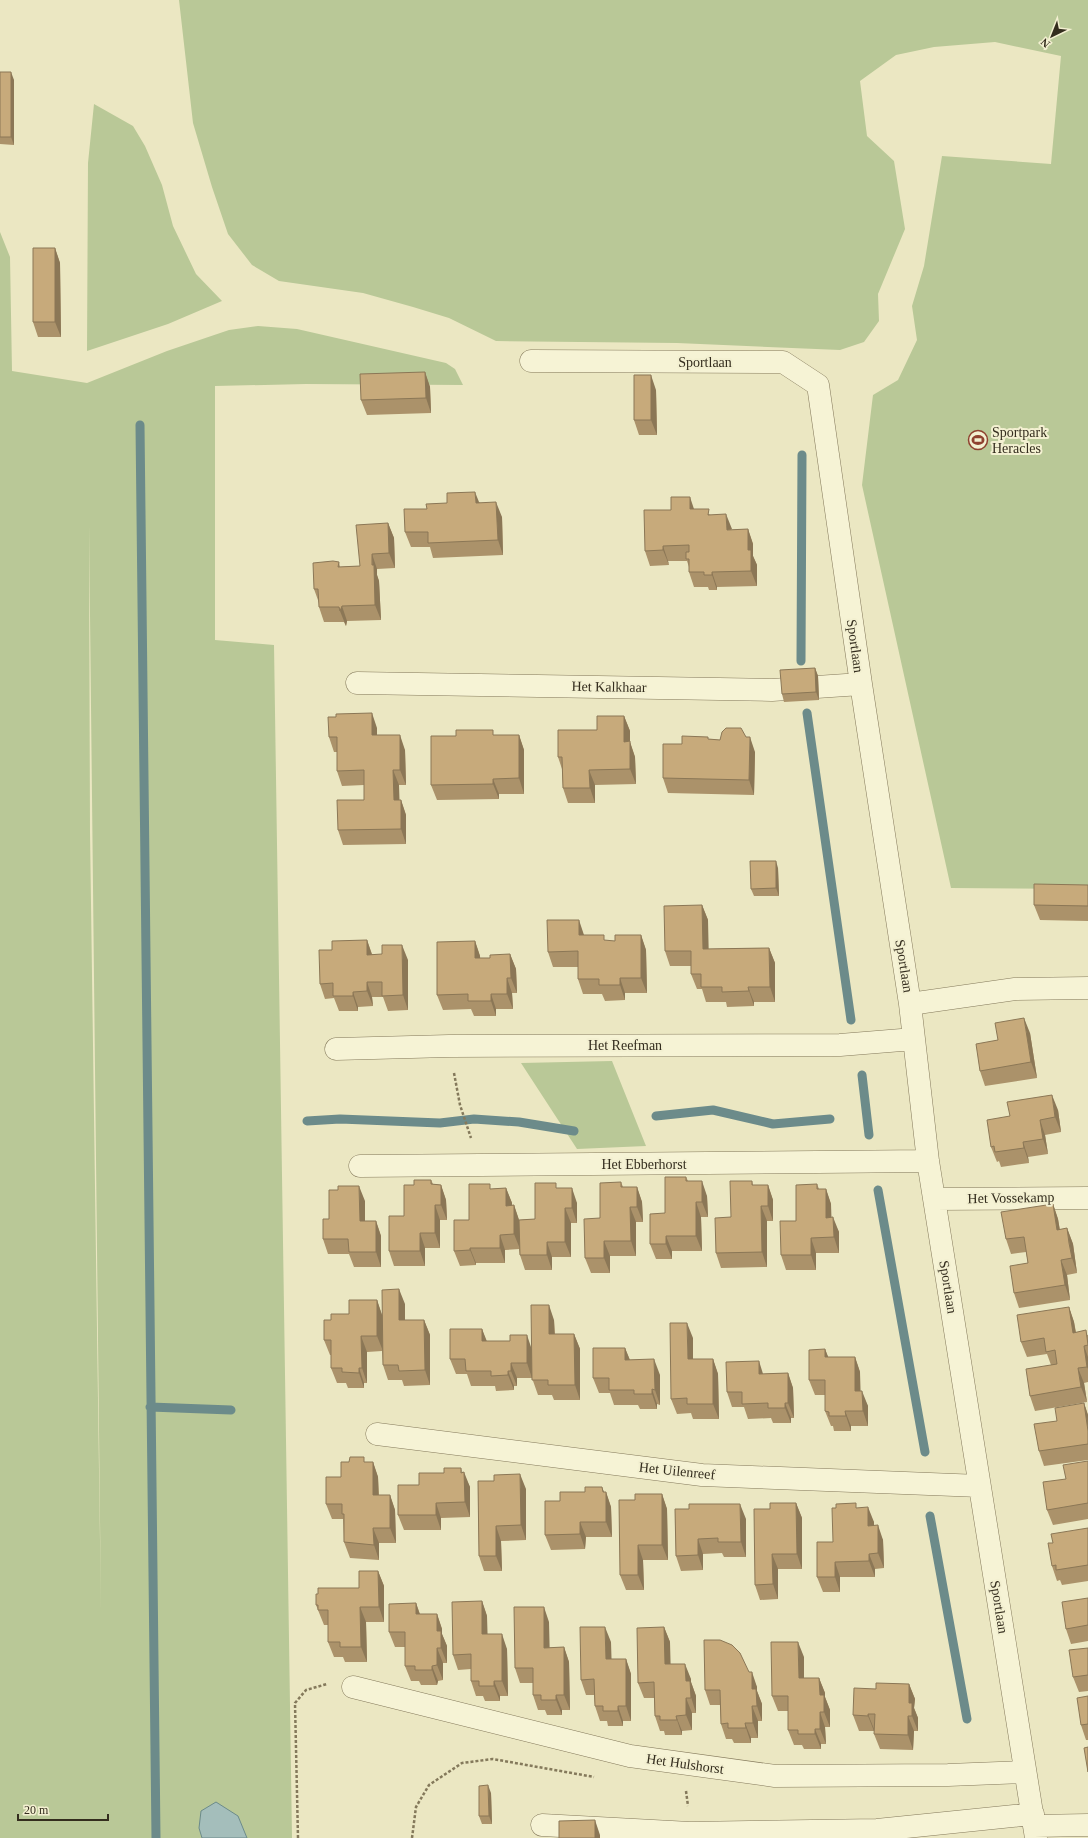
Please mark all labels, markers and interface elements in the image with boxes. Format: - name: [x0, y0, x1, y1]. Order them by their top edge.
- north arrow: [1032, 16, 1072, 56]
- text: N: [1038, 36, 1052, 50]
- street label: Sportlaan: [678, 355, 732, 370]
- place label: Sportpark Heracles: [992, 425, 1047, 456]
- sports icon: Sportpark Heracles: [967, 429, 989, 451]
- street label: Sportlaan: [844, 618, 866, 674]
- street label: Het Kalkhaar: [571, 679, 647, 695]
- street label: Sportlaan: [892, 938, 916, 994]
- street label: Het Reefman: [588, 1038, 662, 1053]
- street label: Het Ebberhorst: [601, 1157, 687, 1172]
- street label: Het Vossekamp: [967, 1190, 1055, 1206]
- street label: Sportlaan: [936, 1259, 960, 1315]
- street label: Het Uilenreef: [638, 1460, 716, 1482]
- street label: Sportlaan: [987, 1579, 1011, 1635]
- street label: Het Hulshorst: [645, 1751, 725, 1777]
- scale bar: [18, 1796, 108, 1822]
- text: 20 m: [24, 1803, 49, 1817]

